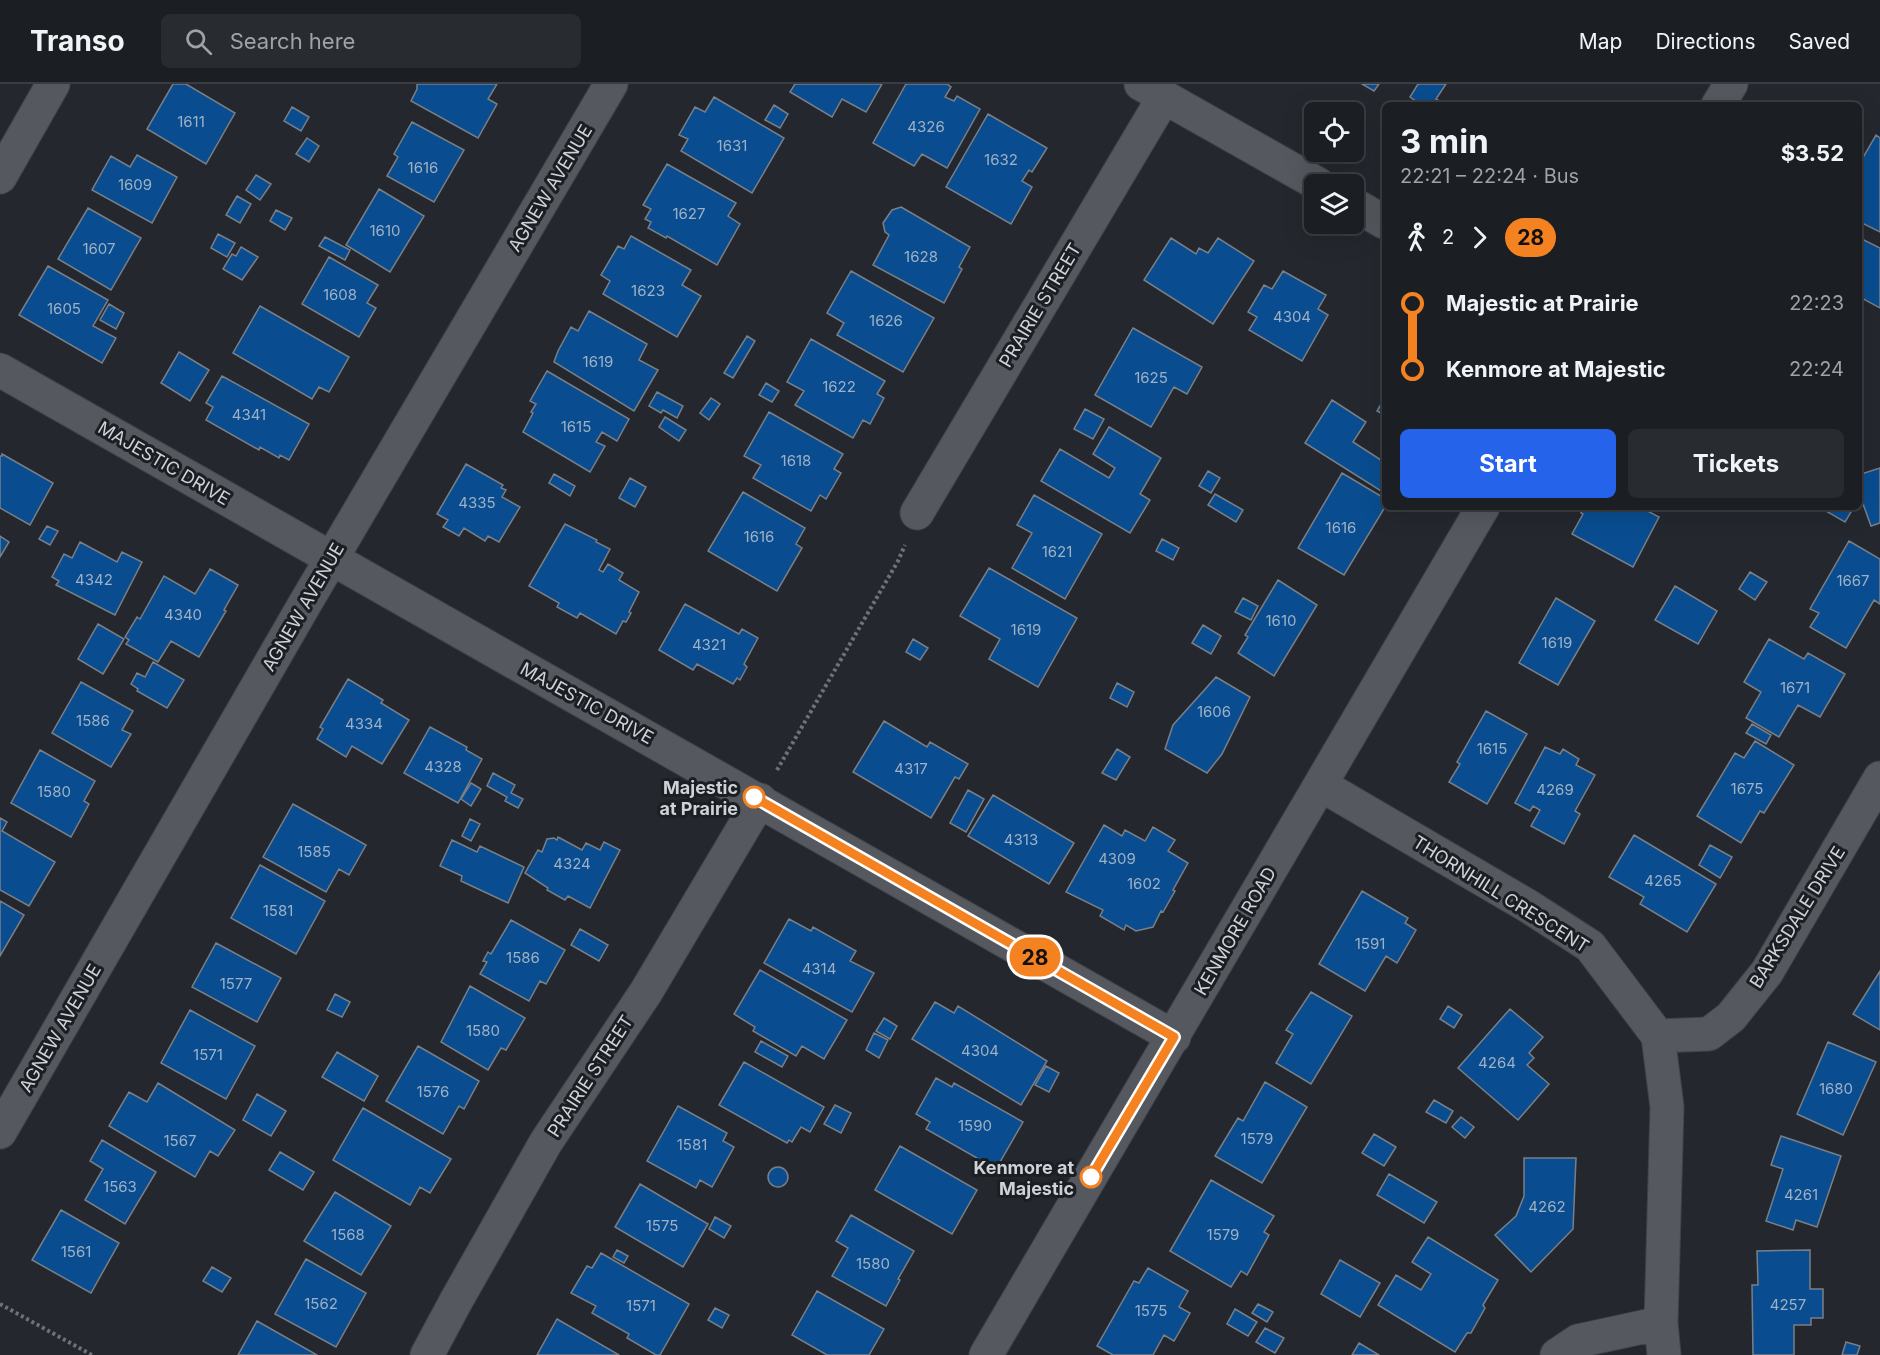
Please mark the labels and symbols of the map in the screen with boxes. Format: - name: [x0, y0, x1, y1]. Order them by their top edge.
- house number: 1611: [177, 112, 205, 131]
- house number: 4326: [907, 117, 945, 136]
- street label: AGNEW AVENUE: [504, 121, 596, 255]
- house number: 1631: [717, 136, 747, 155]
- house number: 1632: [984, 150, 1018, 169]
- house number: 1616: [408, 158, 438, 177]
- house number: 1609: [118, 175, 152, 194]
- house number: 1627: [672, 204, 706, 223]
- house number: 1610: [370, 221, 400, 240]
- house number: 1607: [82, 239, 116, 258]
- street label: PRAIRIE STREET: [995, 239, 1085, 371]
- house number: 1628: [904, 247, 938, 266]
- house number: 1623: [631, 281, 665, 300]
- house number: 1608: [323, 285, 357, 304]
- house number: 1605: [47, 299, 81, 318]
- house number: 4304: [1273, 307, 1311, 326]
- house number: 1626: [869, 311, 903, 330]
- house number: 1619: [583, 352, 613, 371]
- house number: 1625: [1134, 368, 1168, 387]
- house number: 1622: [822, 377, 856, 396]
- house number: 4341: [232, 405, 266, 424]
- street label: MAJESTIC DRIVE: [94, 417, 234, 509]
- house number: 1615: [561, 417, 591, 436]
- house number: 1618: [781, 451, 811, 470]
- house number: 4335: [458, 493, 496, 512]
- house number: 1616: [1326, 518, 1356, 537]
- house number: 1616: [744, 527, 774, 546]
- street label: AGNEW AVENUE: [258, 539, 348, 675]
- house number: 1621: [1042, 542, 1072, 561]
- house number: 4342: [75, 570, 113, 589]
- house number: 1667: [1836, 571, 1870, 590]
- house number: 4340: [164, 605, 202, 624]
- house number: 1610: [1266, 611, 1296, 630]
- house number: 1619: [1011, 620, 1041, 639]
- house number: 1619: [1542, 633, 1572, 652]
- house number: 4321: [692, 635, 726, 654]
- street label: MAJESTIC DRIVE: [517, 658, 657, 748]
- house number: 1671: [1780, 678, 1810, 697]
- house number: 1606: [1197, 702, 1231, 721]
- house number: 1586: [76, 711, 110, 730]
- house number: 4334: [345, 714, 383, 733]
- house number: 1615: [1477, 739, 1507, 758]
- house number: 4328: [424, 757, 462, 776]
- house number: 4317: [894, 759, 928, 778]
- place label: Majestic at Prairie: [660, 777, 738, 819]
- house number: 1675: [1731, 779, 1763, 798]
- house number: 4269: [1536, 780, 1574, 799]
- house number: 1580: [37, 782, 71, 801]
- marker: Majestic at Prairie: [743, 786, 765, 808]
- house number: 4313: [1004, 830, 1038, 849]
- street label: THORNHILL CRESCENT: [1409, 831, 1593, 957]
- house number: 1585: [297, 842, 331, 861]
- street label: BARKSDALE DRIVE: [1745, 842, 1849, 992]
- house number: 4309: [1098, 849, 1136, 868]
- house number: 4324: [553, 854, 591, 873]
- street label: KENMORE ROAD: [1190, 863, 1280, 999]
- house number: 4265: [1644, 871, 1682, 890]
- house number: 1602: [1127, 874, 1161, 893]
- house number: 1581: [263, 901, 293, 920]
- house number: 1591: [1355, 934, 1385, 953]
- line badge: 28: [1008, 938, 1062, 976]
- house number: 1586: [506, 948, 540, 967]
- house number: 4314: [802, 959, 836, 978]
- street label: AGNEW AVENUE: [15, 960, 105, 1096]
- house number: 1577: [220, 974, 252, 993]
- street label: PRAIRIE STREET: [543, 1011, 637, 1141]
- house number: 1580: [466, 1021, 500, 1040]
- house number: 4304: [961, 1041, 999, 1060]
- house number: 1571: [193, 1045, 223, 1064]
- house number: 4264: [1478, 1053, 1516, 1072]
- house number: 1680: [1819, 1079, 1853, 1098]
- house number: 1576: [417, 1082, 449, 1101]
- house number: 1590: [958, 1116, 992, 1135]
- house number: 1579: [1241, 1129, 1273, 1148]
- house number: 1567: [163, 1131, 197, 1150]
- house number: 1581: [677, 1135, 707, 1154]
- place label: Kenmore at Majestic: [973, 1157, 1074, 1199]
- marker: Kenmore at Majestic: [1080, 1166, 1102, 1188]
- house number: 1563: [103, 1177, 137, 1196]
- house number: 4261: [1784, 1185, 1818, 1204]
- house number: 4262: [1528, 1197, 1566, 1216]
- house number: 1575: [646, 1216, 678, 1235]
- house number: 1568: [331, 1225, 365, 1244]
- house number: 1579: [1207, 1225, 1239, 1244]
- house number: 1561: [61, 1242, 91, 1261]
- house number: 1580: [856, 1254, 890, 1273]
- house number: 1562: [304, 1294, 338, 1313]
- house number: 4257: [1770, 1295, 1806, 1314]
- house number: 1571: [626, 1296, 656, 1315]
- house number: 1575: [1135, 1301, 1167, 1320]

